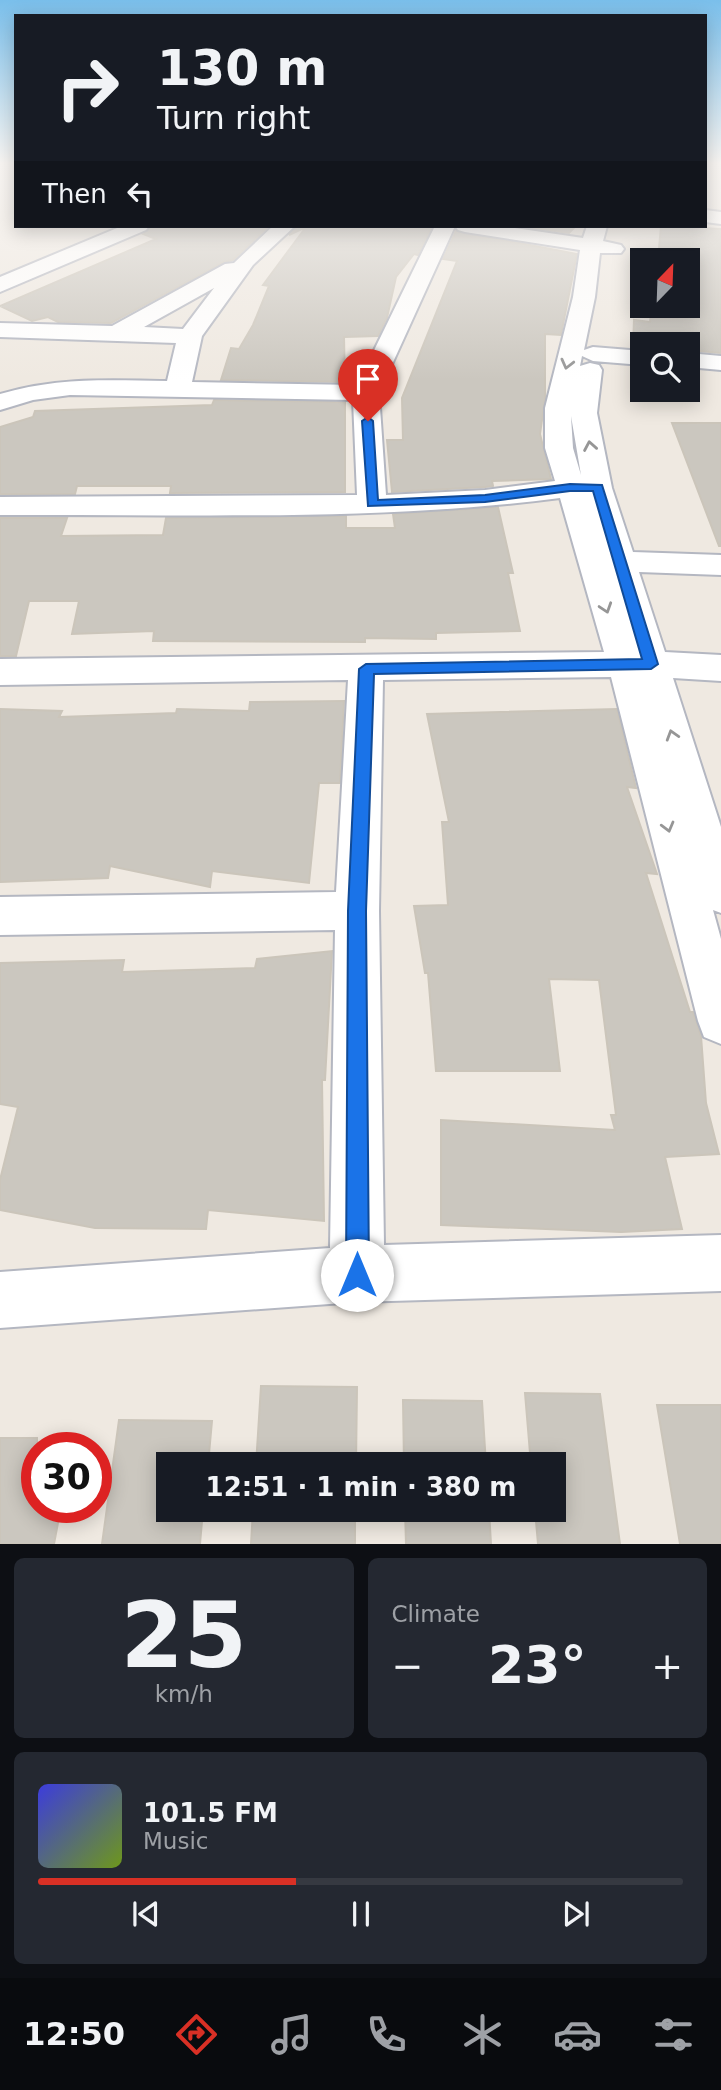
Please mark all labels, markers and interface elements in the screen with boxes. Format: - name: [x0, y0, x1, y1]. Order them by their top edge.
- text: 130 m: [157, 40, 327, 97]
- icon: right: [42, 42, 133, 133]
- text: Turn right: [157, 99, 310, 137]
- icon: left: [121, 175, 159, 213]
- text: Then: [42, 179, 107, 209]
- north arrow: [630, 248, 700, 318]
- map controls: [630, 248, 700, 402]
- button: search: [630, 332, 700, 402]
- pin: [338, 349, 398, 421]
- one-way arrow: [561, 358, 575, 370]
- icon: arrive: [349, 360, 387, 398]
- one-way arrow: [583, 440, 598, 452]
- one-way arrow: [598, 602, 613, 614]
- one-way arrow: [666, 729, 681, 741]
- one-way arrow: [660, 821, 675, 833]
- position arrow: [320, 1238, 394, 1312]
- speed limit sign: 30: [21, 1432, 112, 1523]
- text: 12:51 · 1 min · 380 m: [206, 1472, 516, 1502]
- text: 25: [120, 1583, 247, 1688]
- text: Climate: [392, 1601, 480, 1627]
- text: 23°: [488, 1635, 586, 1695]
- text: −: [392, 1644, 423, 1688]
- text: +: [651, 1644, 683, 1688]
- text: km/h: [155, 1681, 213, 1707]
- text: 101.5 FM: [143, 1798, 278, 1828]
- text: Music: [143, 1828, 208, 1854]
- icon: previous: [127, 1895, 165, 1933]
- icon: pause: [342, 1895, 380, 1933]
- icon: next: [557, 1895, 595, 1933]
- icon: directions: [172, 2010, 221, 2059]
- icon: music: [267, 2010, 316, 2059]
- icon: phone: [362, 2010, 411, 2059]
- icon: climate: [458, 2010, 507, 2059]
- icon: car: [553, 2010, 602, 2059]
- icon: filters: [649, 2010, 698, 2059]
- text: 12:50: [23, 2015, 125, 2053]

